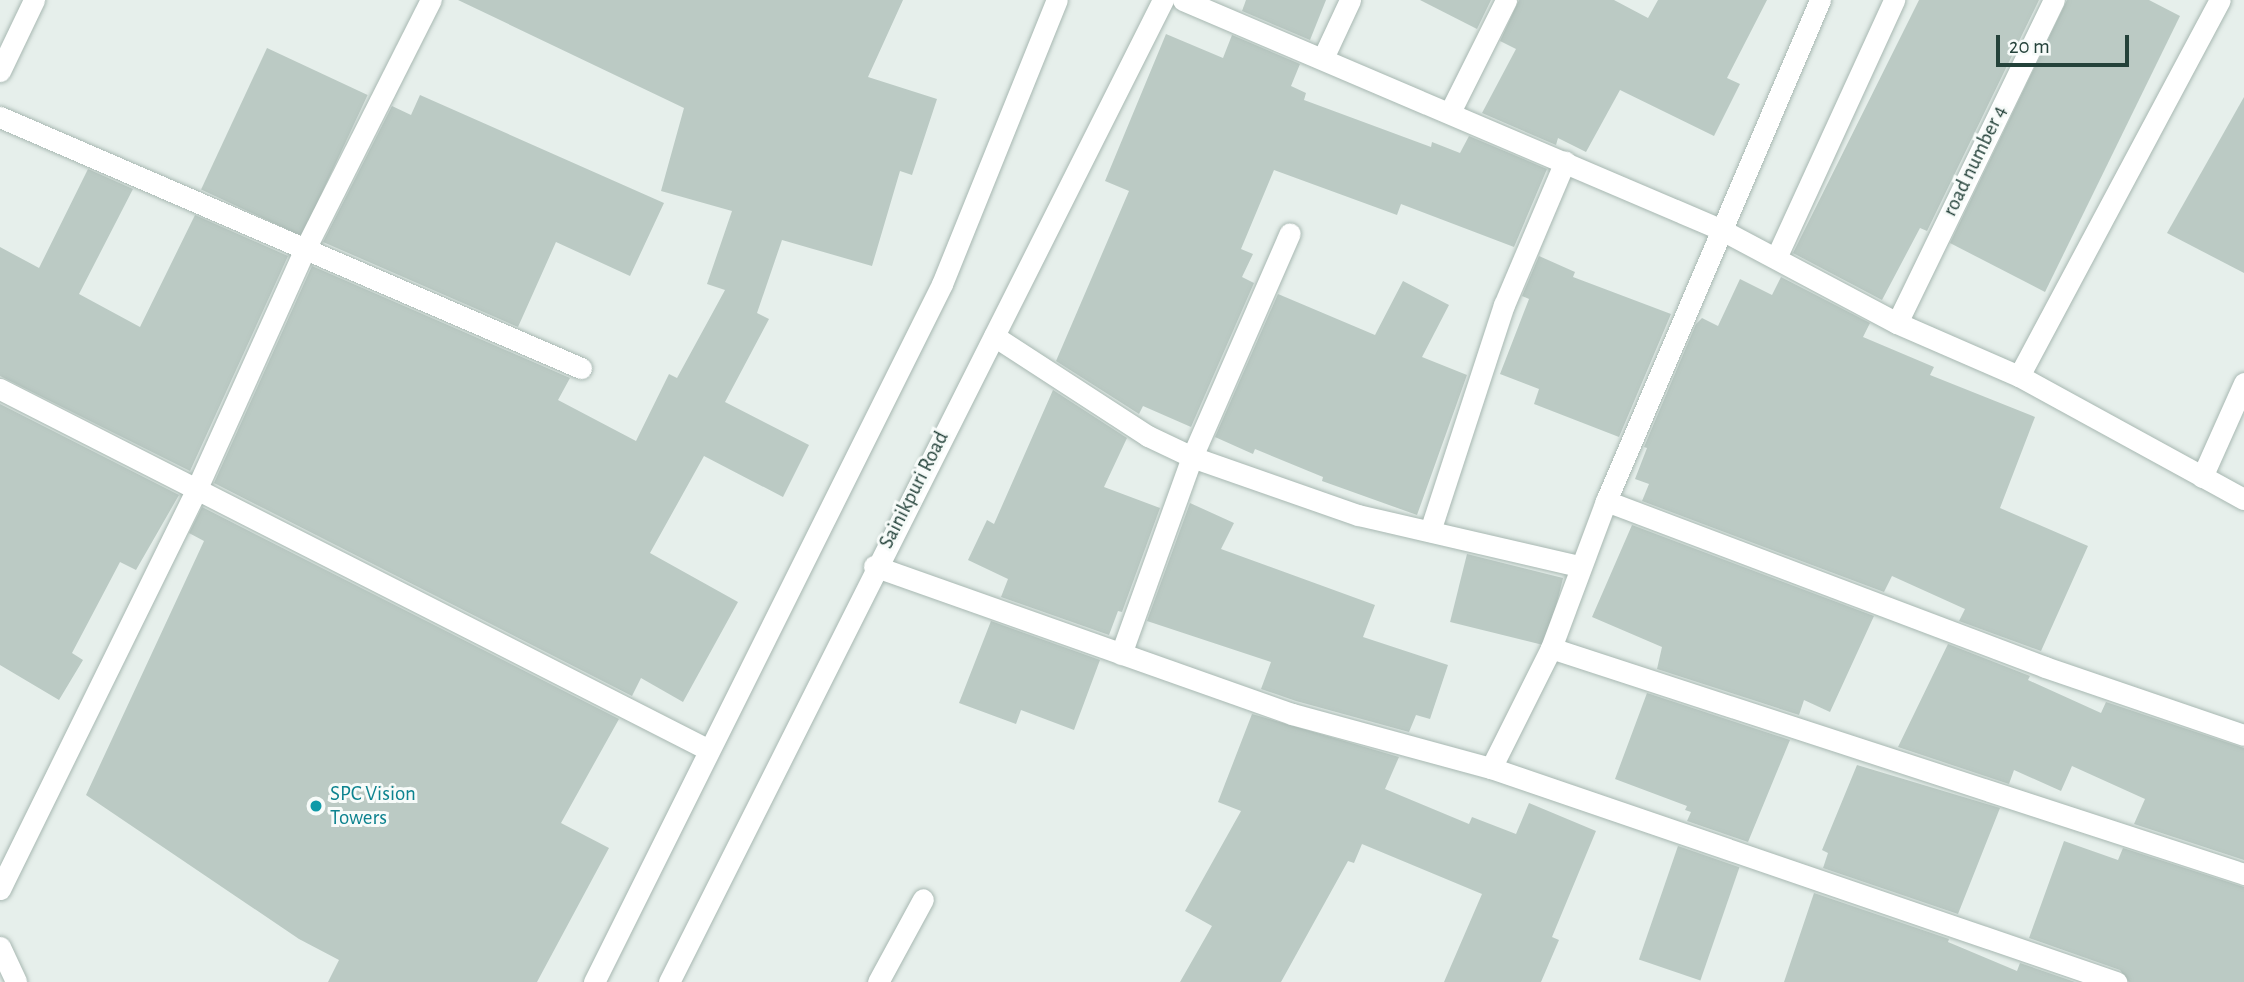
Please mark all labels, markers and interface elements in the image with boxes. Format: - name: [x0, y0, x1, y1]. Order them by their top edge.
- scale bar: [1999, 21, 2132, 65]
- text: 20 m: [2009, 36, 2050, 57]
- street label: road number 4: [1937, 102, 2013, 220]
- street label: Sainikpuri Road: [874, 427, 954, 553]
- place label: SPC Vision Towers: [330, 781, 416, 831]
- marker: SPC Vision Towers: [308, 798, 324, 814]

